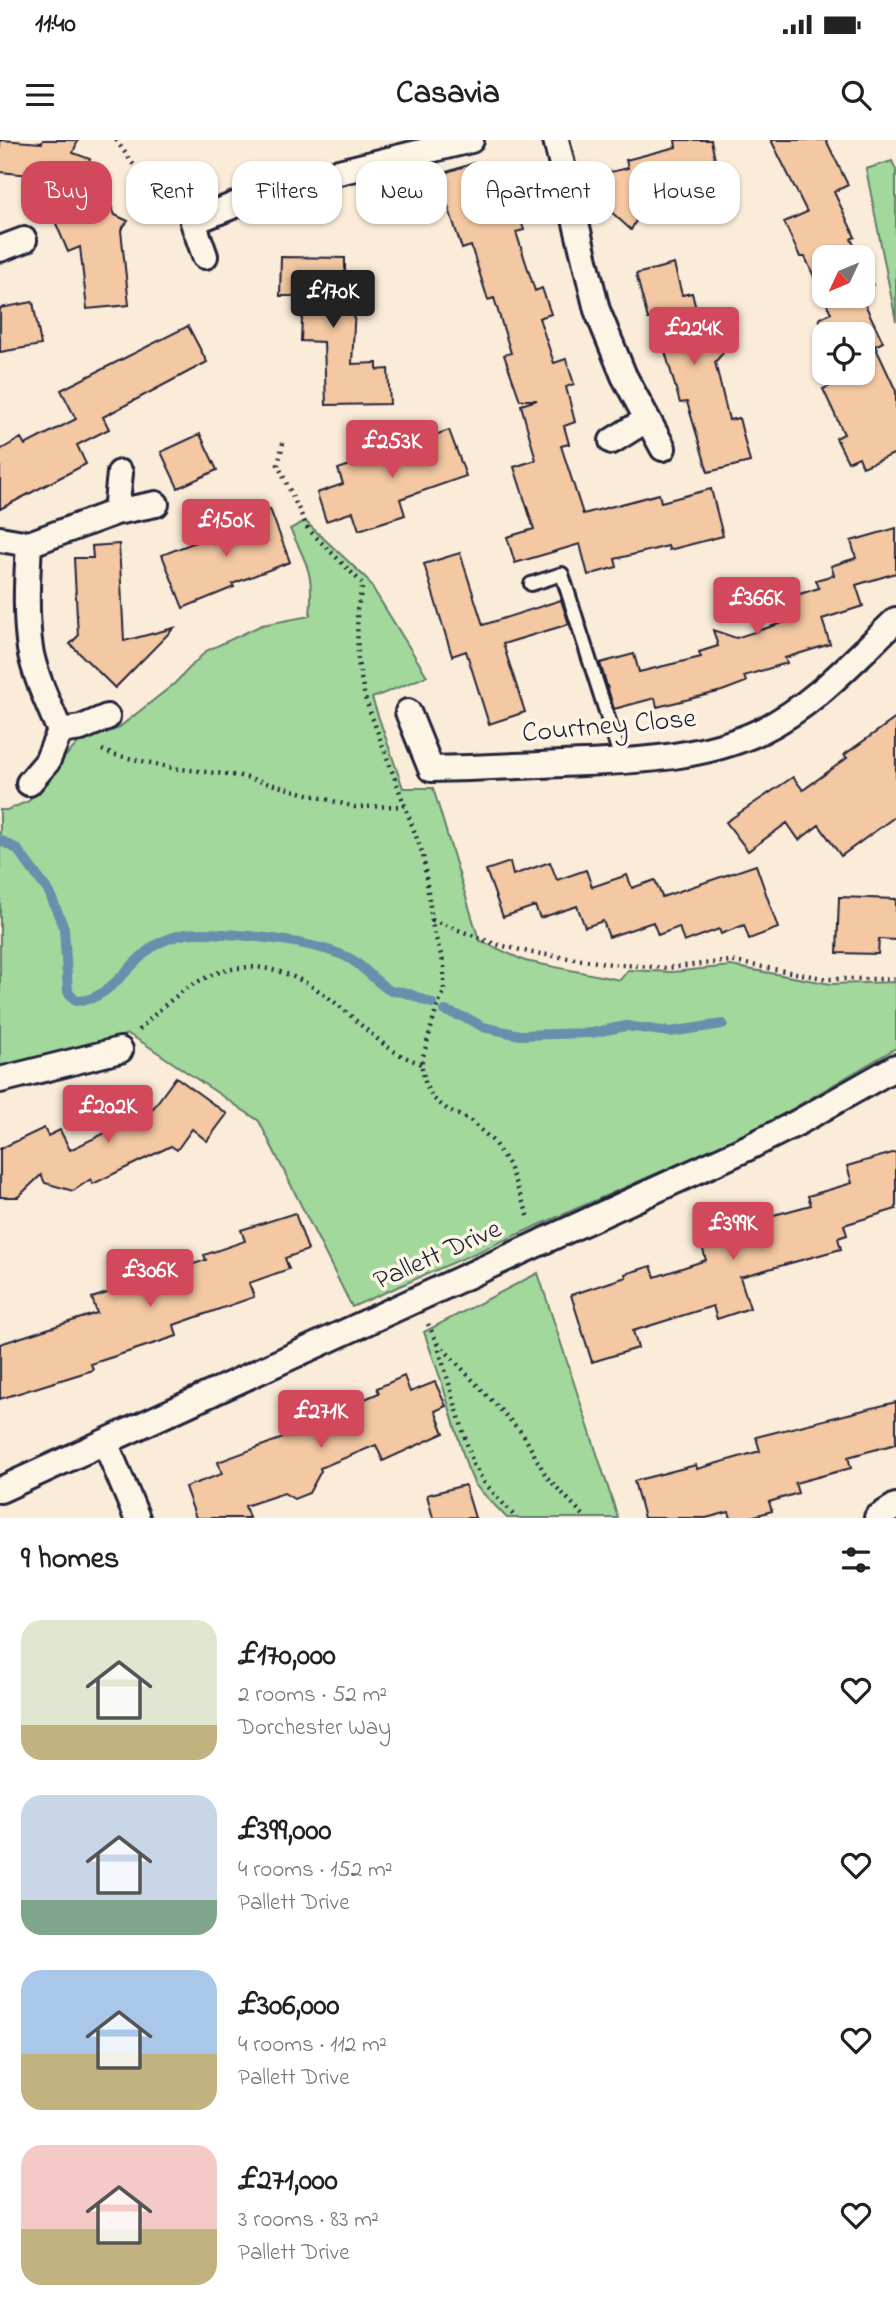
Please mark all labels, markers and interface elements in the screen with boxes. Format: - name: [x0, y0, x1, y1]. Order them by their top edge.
- text: 11:40: [35, 6, 76, 44]
- text: Casavia: [396, 71, 500, 118]
- icon: menu: [21, 76, 59, 114]
- icon: search: [837, 76, 875, 114]
- chip: Buy: [21, 161, 112, 224]
- chip: Rent: [126, 161, 218, 224]
- chip: Filters: [232, 161, 342, 224]
- chip: New: [356, 161, 447, 224]
- chip: Apartment: [461, 161, 615, 224]
- chip: House: [629, 161, 740, 224]
- north arrow: [812, 245, 875, 308]
- map controls: [812, 245, 875, 385]
- pin: £170K: [284, 270, 382, 330]
- text: £170K: [307, 276, 359, 309]
- pin: £224K: [645, 308, 743, 367]
- text: £224K: [665, 313, 723, 346]
- button: locate: [812, 322, 875, 385]
- pin: £253K: [343, 420, 441, 480]
- text: £253K: [362, 426, 422, 459]
- pin: £150K: [177, 500, 275, 559]
- text: £150K: [198, 505, 254, 538]
- pin: £366K: [708, 578, 806, 637]
- text: £366K: [729, 583, 785, 616]
- street label: Courtney Close: [520, 699, 698, 755]
- pin: £202K: [59, 1086, 157, 1145]
- text: £202K: [79, 1091, 137, 1124]
- pin: £399K: [684, 1202, 782, 1262]
- text: £399K: [708, 1208, 758, 1241]
- street label: Pallett Drive: [368, 1209, 509, 1302]
- pin: £306K: [101, 1250, 199, 1309]
- text: £306K: [122, 1255, 178, 1288]
- pin: £271K: [272, 1390, 370, 1450]
- text: £271K: [294, 1396, 348, 1429]
- text: 9 homes: [21, 1538, 119, 1582]
- icon: filters: [837, 1541, 875, 1579]
- text: £170,000: [238, 1635, 336, 1679]
- icon: home: [77, 1648, 161, 1732]
- icon: heart: [837, 1671, 875, 1709]
- text: 2 rooms · 52 m²: [238, 1679, 387, 1712]
- text: Dorchester Way: [238, 1712, 391, 1745]
- text: £399,000: [238, 1810, 331, 1854]
- icon: home: [77, 1823, 161, 1907]
- icon: heart: [837, 1846, 875, 1884]
- text: 4 rooms · 152 m²: [238, 1854, 393, 1887]
- text: Pallett Drive: [238, 1887, 350, 1920]
- text: £306,000: [238, 1985, 340, 2029]
- icon: home: [77, 1998, 161, 2082]
- icon: heart: [837, 2021, 875, 2059]
- text: 4 rooms · 112 m²: [238, 2029, 387, 2062]
- text: Pallett Drive: [238, 2062, 350, 2095]
- text: £271,000: [238, 2160, 338, 2204]
- icon: home: [77, 2173, 161, 2257]
- icon: heart: [837, 2196, 875, 2234]
- text: 3 rooms · 83 m²: [238, 2204, 379, 2237]
- text: Pallett Drive: [238, 2237, 350, 2270]

